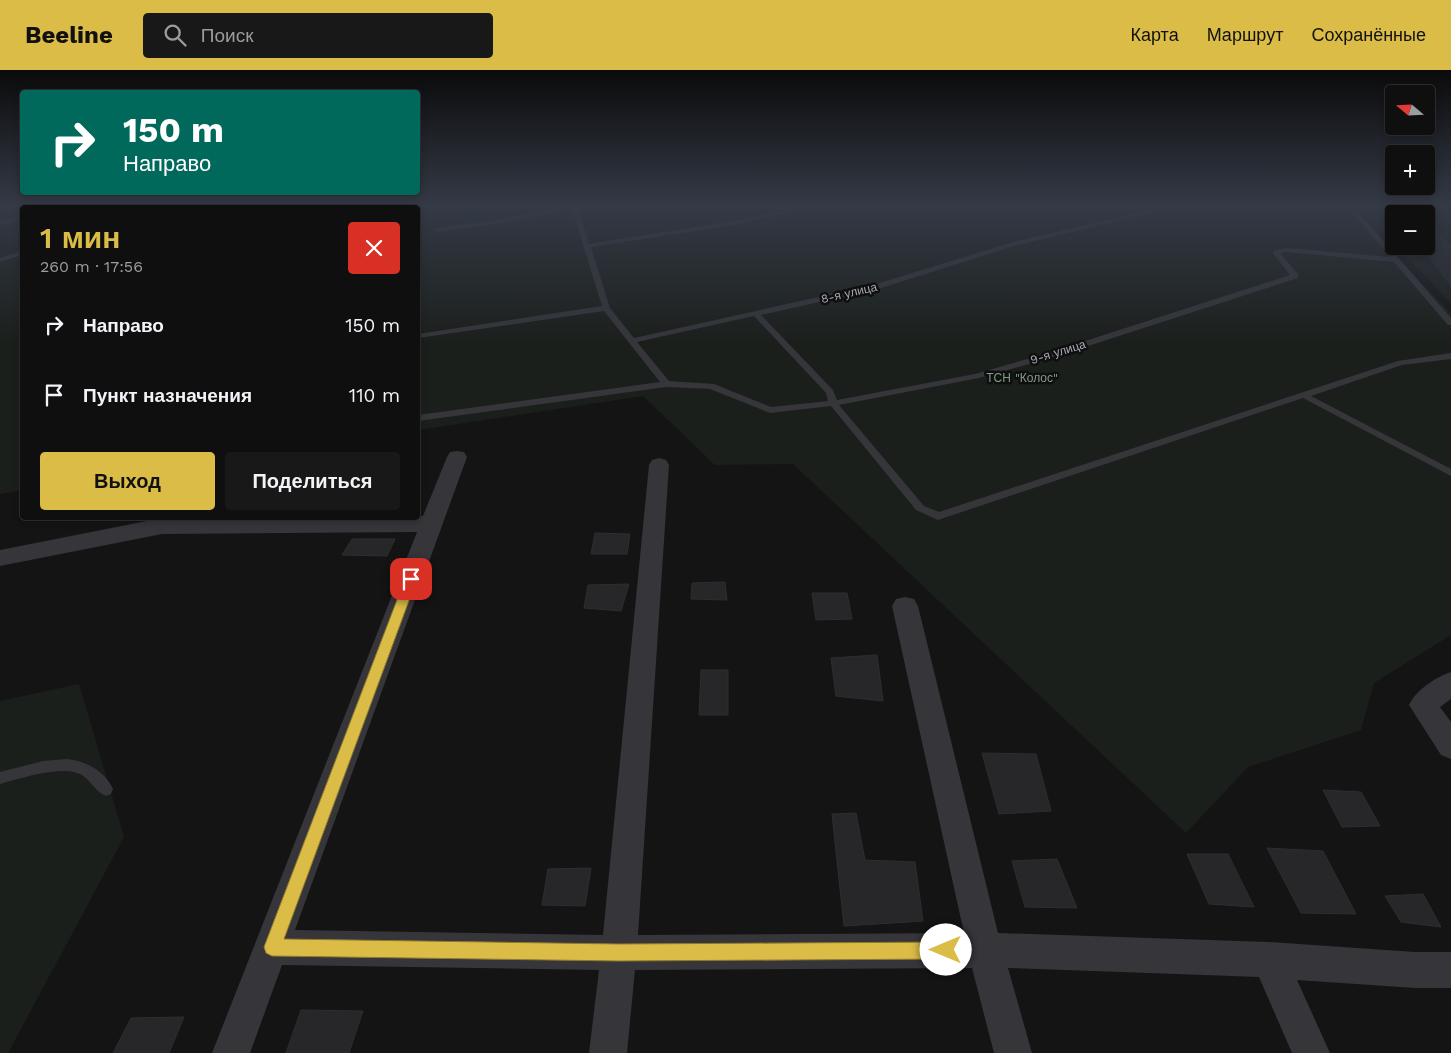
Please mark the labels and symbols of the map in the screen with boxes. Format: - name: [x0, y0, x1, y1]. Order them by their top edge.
- north arrow: [1385, 85, 1435, 135]
- street label: 8-я улица: [820, 280, 879, 306]
- street label: 9-я улица: [1029, 337, 1088, 367]
- park label: ТСН "Колос": [986, 371, 1058, 385]
- pin: [390, 558, 432, 600]
- position arrow: [919, 923, 971, 975]

